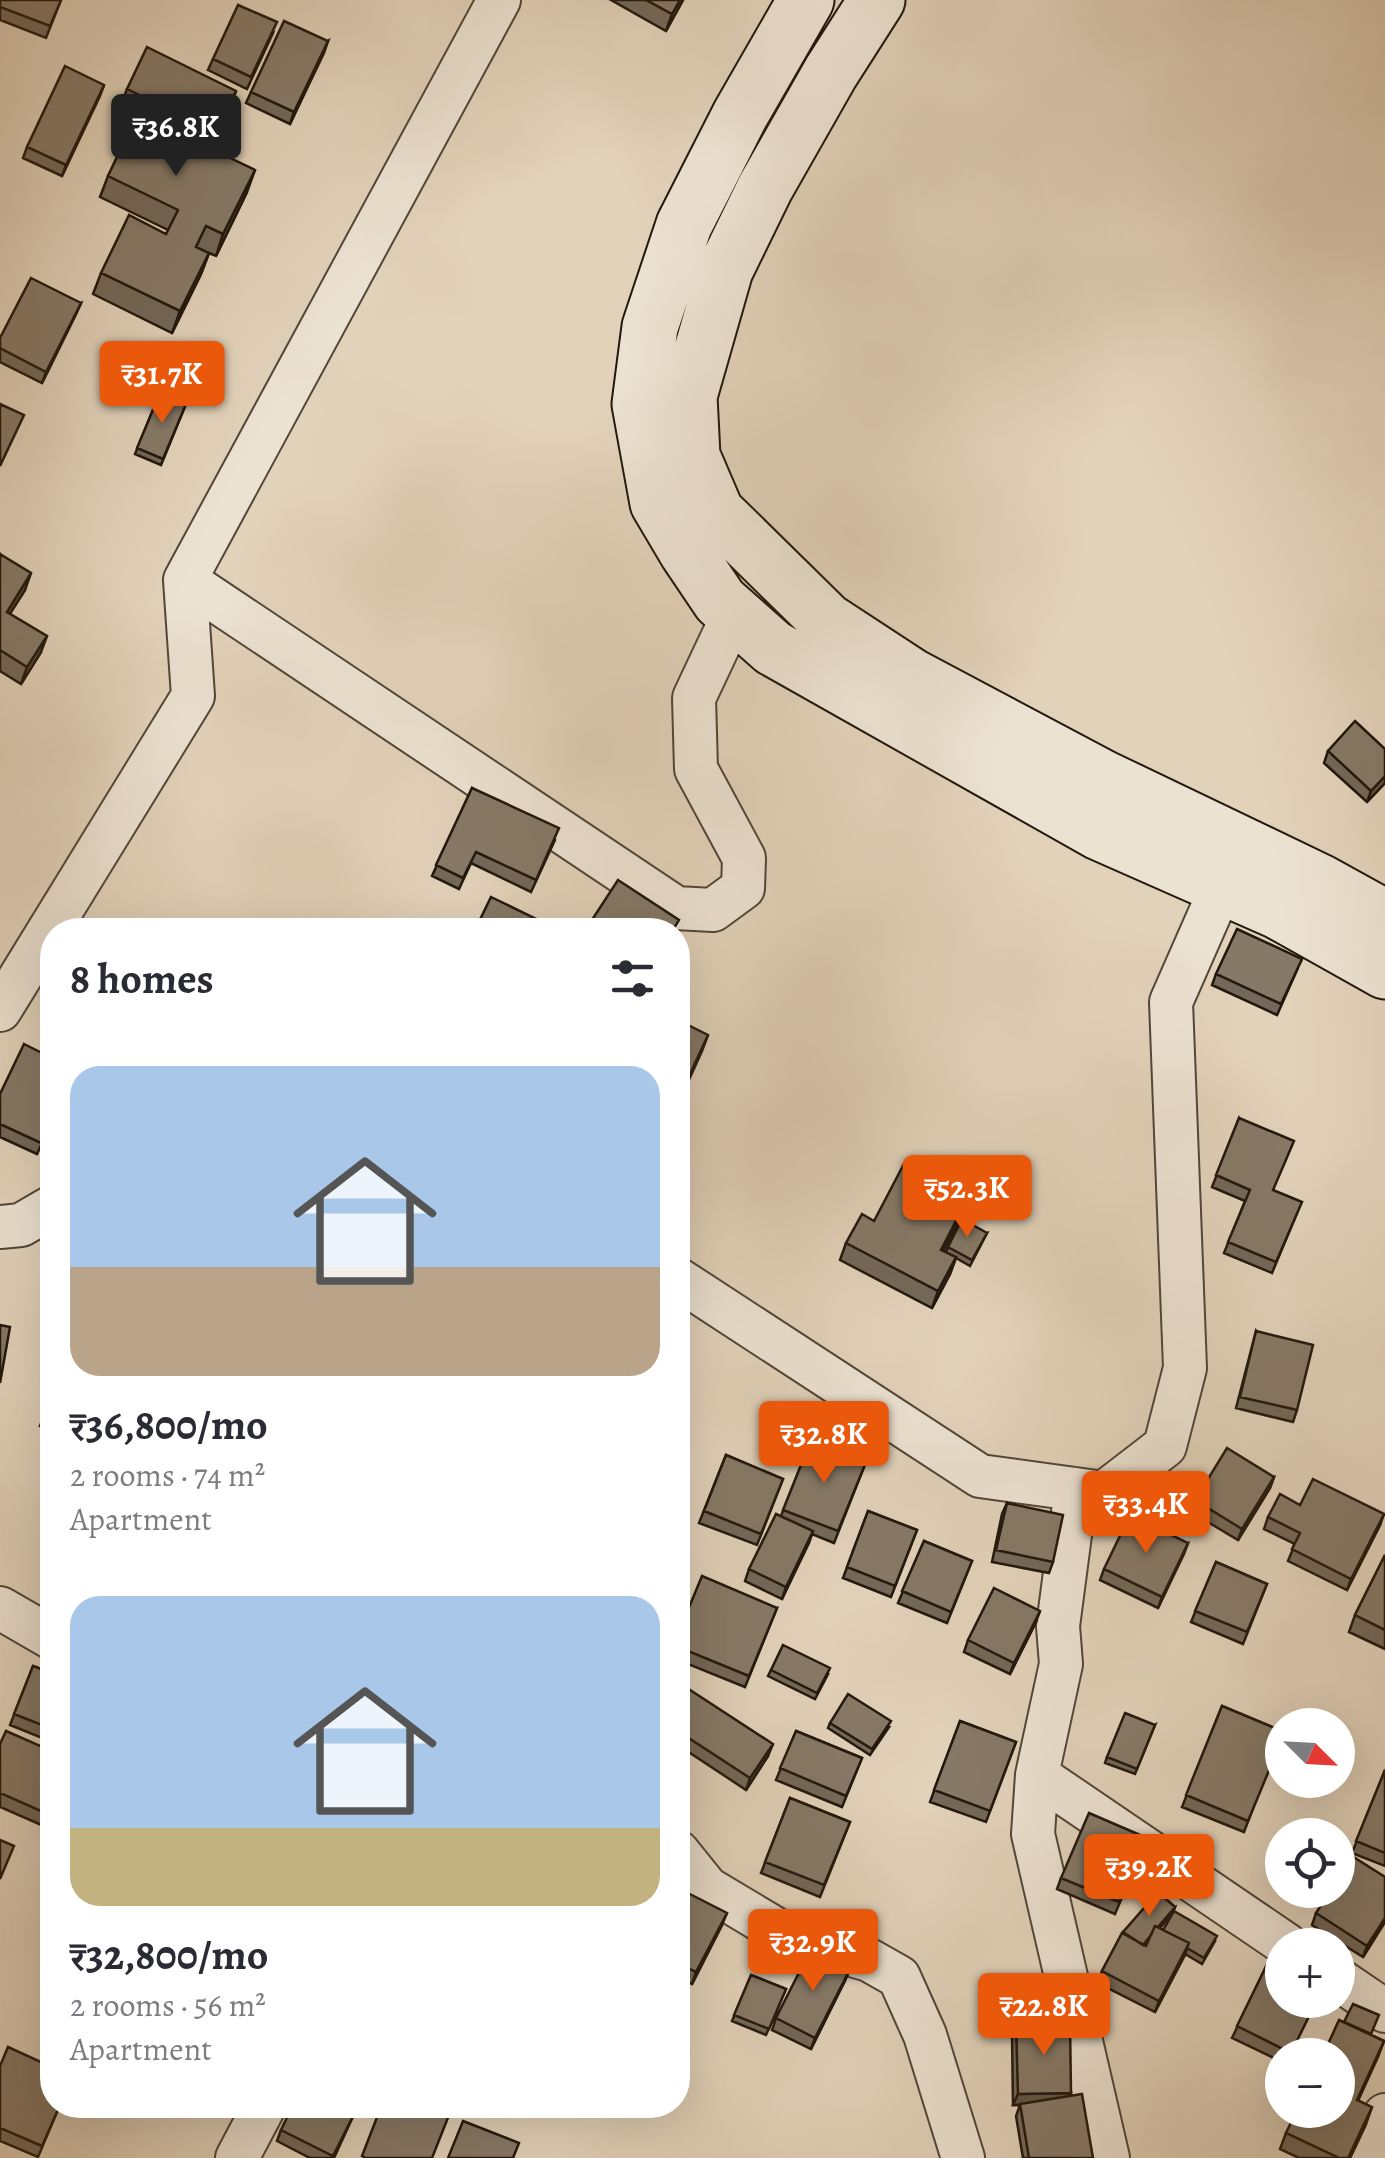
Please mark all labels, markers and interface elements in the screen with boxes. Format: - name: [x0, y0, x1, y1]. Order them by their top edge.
- pin: ₹36.8K: [95, 94, 257, 179]
- text: ₹36.8K: [133, 104, 219, 148]
- pin: ₹31.7K: [81, 341, 243, 426]
- text: ₹31.7K: [122, 351, 202, 395]
- text: 8 homes: [70, 950, 214, 1007]
- icon: filters: [605, 951, 660, 1006]
- icon: home: [275, 1131, 455, 1311]
- pin: ₹52.3K: [886, 1155, 1048, 1240]
- text: ₹52.3K: [925, 1165, 1009, 1209]
- text: ₹36,800/mo: [70, 1396, 268, 1453]
- pin: ₹32.8K: [743, 1401, 905, 1486]
- text: ₹32.8K: [781, 1411, 867, 1455]
- text: 2 rooms · 74 m²: [70, 1453, 265, 1497]
- pin: ₹33.4K: [1065, 1471, 1227, 1556]
- text: ₹33.4K: [1104, 1481, 1188, 1525]
- text: Apartment: [70, 1497, 212, 1541]
- icon: home: [275, 1661, 455, 1841]
- north arrow: [1265, 1708, 1355, 1798]
- map controls: [1265, 1708, 1355, 2128]
- button: locate: [1265, 1818, 1355, 1908]
- pin: ₹39.2K: [1068, 1834, 1230, 1919]
- text: ₹39.2K: [1106, 1844, 1192, 1888]
- pin: ₹32.9K: [732, 1909, 894, 1994]
- text: ₹32.9K: [770, 1919, 856, 1963]
- text: ₹32,800/mo: [70, 1926, 268, 1983]
- button: +: [1265, 1928, 1355, 2018]
- pin: ₹22.8K: [963, 1973, 1125, 2058]
- text: 2 rooms · 56 m²: [70, 1983, 266, 2027]
- text: ₹22.8K: [1000, 1983, 1088, 2027]
- text: Apartment: [70, 2027, 212, 2071]
- button: −: [1265, 2038, 1355, 2128]

